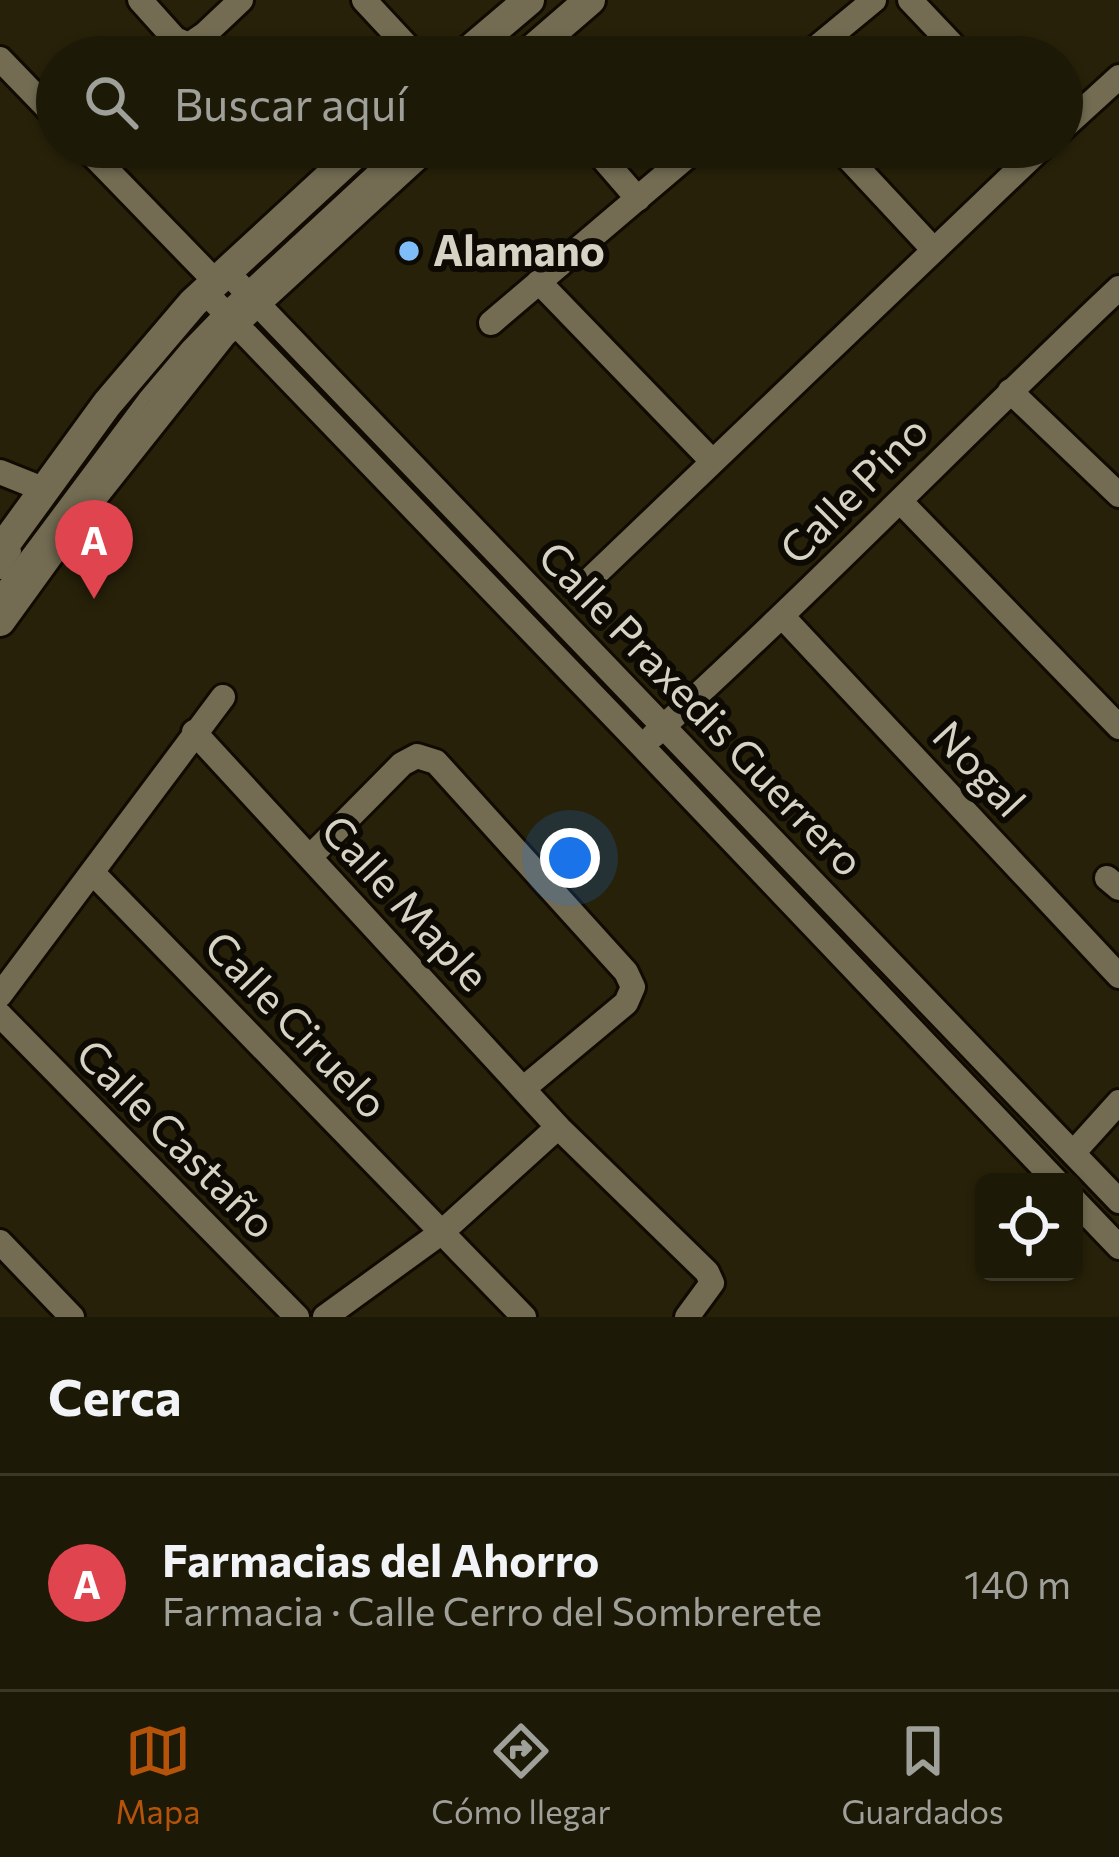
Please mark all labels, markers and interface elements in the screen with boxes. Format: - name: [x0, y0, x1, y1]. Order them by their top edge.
- search box: [36, 36, 1083, 168]
- icon: search: [78, 69, 144, 135]
- text: Buscar aquí: [174, 75, 408, 130]
- place label: Alamano: [433, 223, 605, 275]
- marker: Alamano: [396, 238, 422, 264]
- street label: Calle Pino: [768, 404, 938, 574]
- pin: A: [55, 500, 133, 599]
- street label: Calle Praxedis Guerrero: [529, 529, 876, 886]
- street label: Nogal: [923, 709, 1038, 826]
- street label: Calle Maple: [312, 803, 501, 1000]
- your location: [540, 828, 600, 888]
- street label: Calle Ciruelo: [195, 919, 400, 1128]
- street label: Calle Castaño: [67, 1027, 288, 1248]
- map controls: [975, 1173, 1083, 1281]
- button: locate: [975, 1173, 1083, 1281]
- text: Cerca: [48, 1364, 182, 1427]
- text: Farmacias del Ahorro: [162, 1531, 599, 1586]
- text: A: [73, 1559, 101, 1607]
- text: 140 m: [964, 1559, 1071, 1607]
- text: Farmacia · Calle Cerro del Sombrerete: [162, 1586, 822, 1634]
- tab: Mapa: [115, 1718, 201, 1831]
- tab: Cómo llegar: [431, 1718, 611, 1831]
- tab: Guardados: [841, 1718, 1004, 1831]

